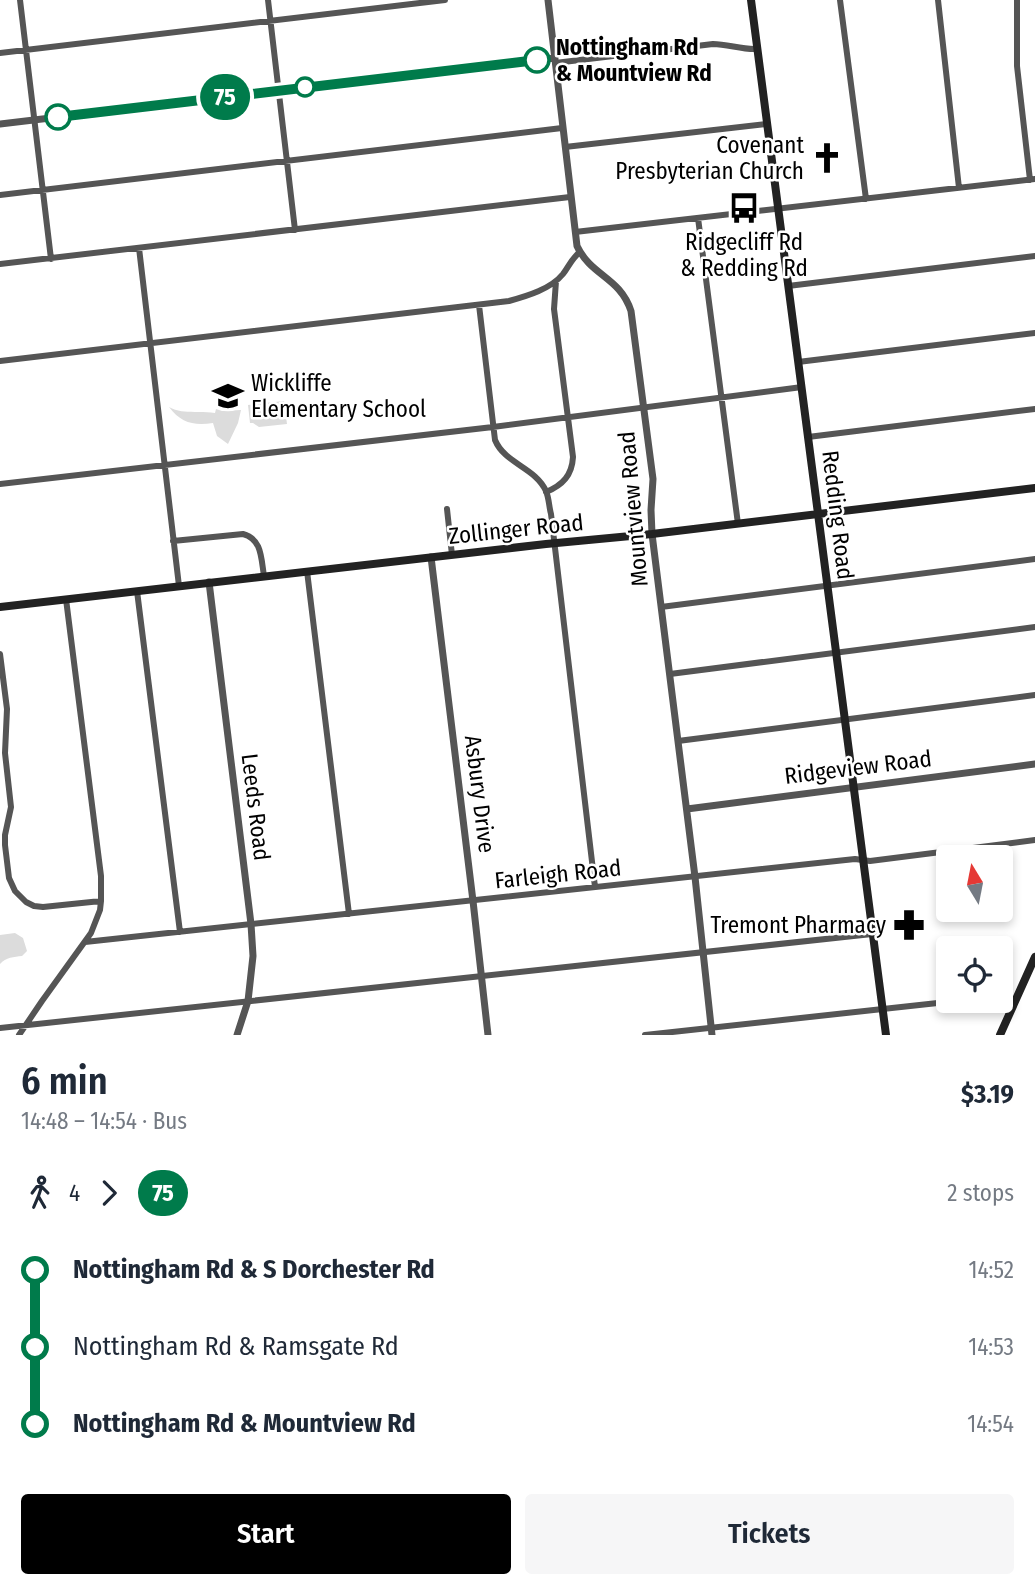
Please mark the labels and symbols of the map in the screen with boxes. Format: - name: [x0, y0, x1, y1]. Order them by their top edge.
- place label: Nottingham Rd & Mountview Rd: [556, 33, 712, 87]
- marker: Nottingham Rd & Mountview Rd: [524, 47, 550, 73]
- line badge: 75: [194, 74, 256, 120]
- unlabelled marker: [295, 77, 315, 97]
- unlabelled marker: [45, 104, 71, 130]
- place label: Covenant Presbyterian Church: [615, 131, 804, 185]
- church icon: Covenant Presbyterian Church: [810, 141, 844, 175]
- bus stop icon: Ridgecliff Rd & Redding Rd: [727, 191, 761, 225]
- place label: Ridgecliff Rd & Redding Rd: [680, 228, 808, 282]
- place label: Wickliffe Elementary School: [251, 369, 426, 423]
- school or university icon: Wickliffe Elementary School: [211, 379, 245, 413]
- street label: Mountview Road: [612, 430, 654, 588]
- street label: Redding Road: [816, 449, 860, 581]
- street label: Zollinger Road: [447, 508, 585, 550]
- street label: Asbury Drive: [459, 733, 501, 855]
- street label: Ridgeview Road: [783, 744, 933, 790]
- street label: Leeds Road: [236, 752, 276, 862]
- north arrow: [936, 845, 1013, 922]
- street label: Farleigh Road: [493, 853, 623, 895]
- pharmacy icon: Tremont Pharmacy: [892, 908, 926, 942]
- place label: Tremont Pharmacy: [710, 911, 887, 939]

